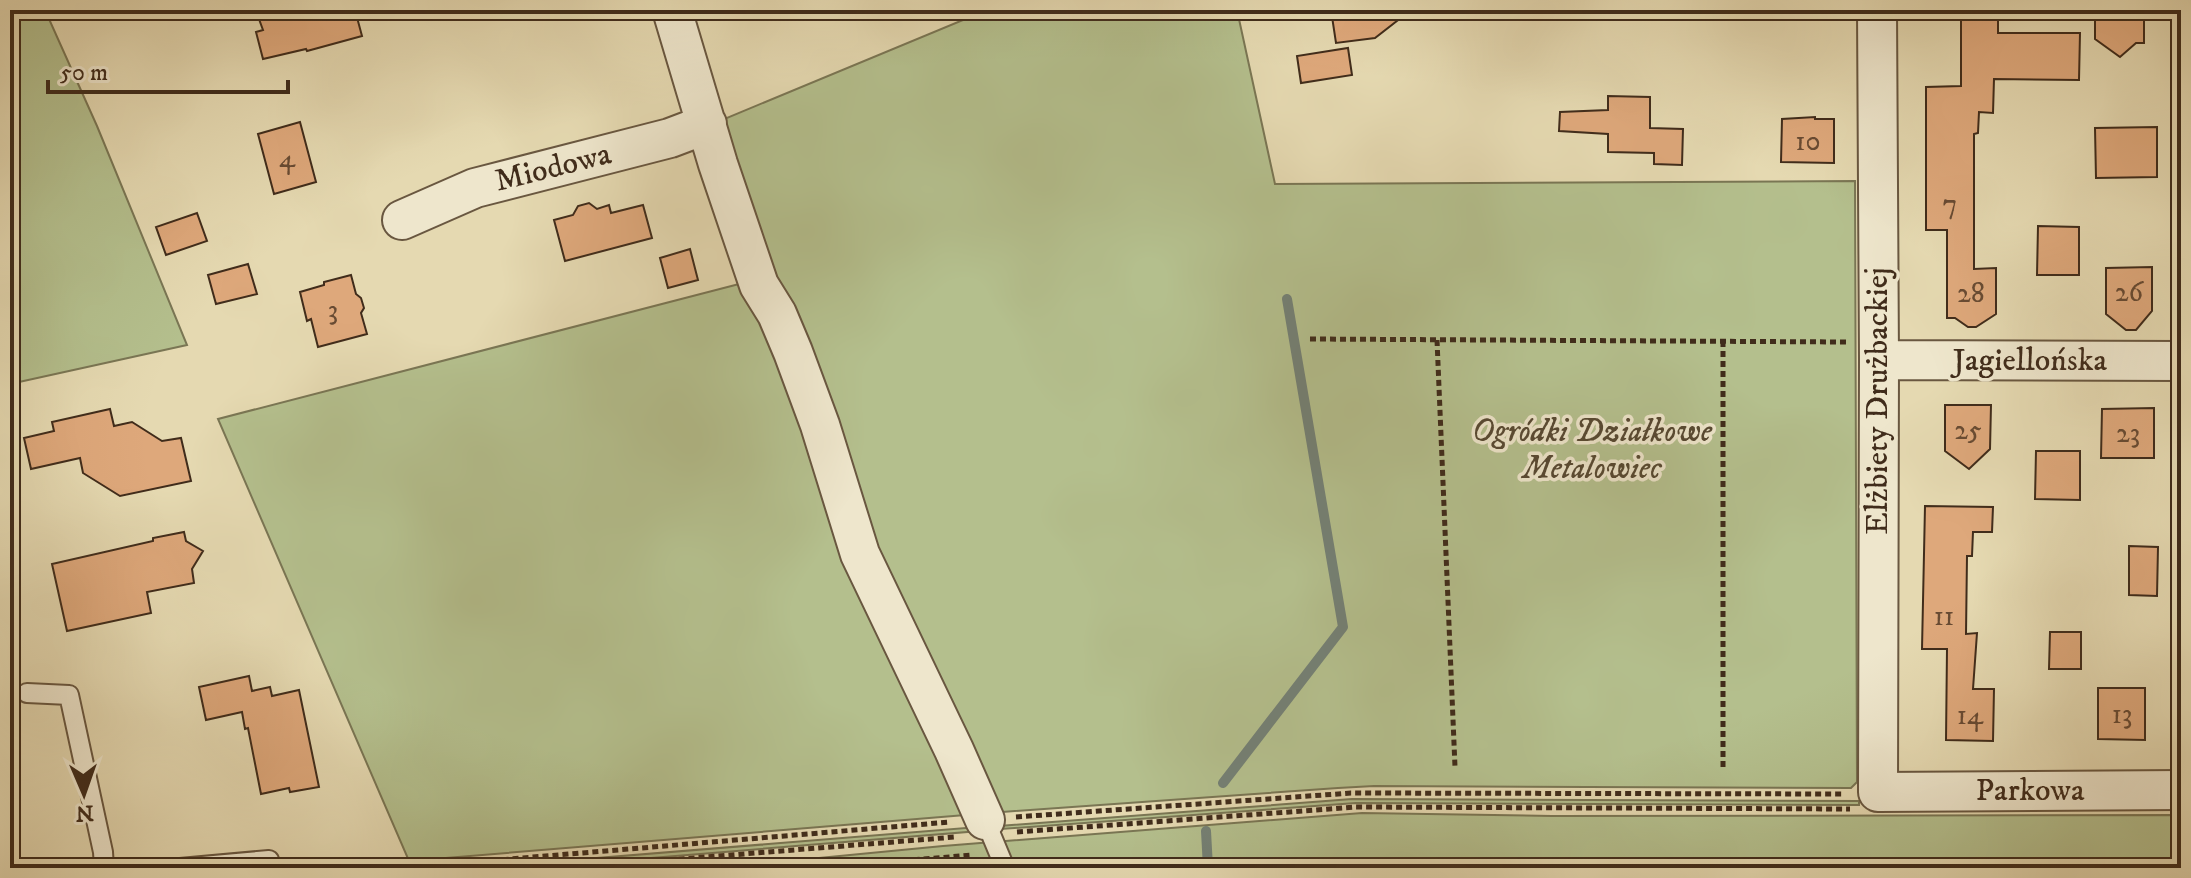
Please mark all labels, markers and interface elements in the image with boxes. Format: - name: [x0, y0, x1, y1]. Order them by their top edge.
- scale bar: [48, 44, 288, 94]
- text: 50 m: [60, 58, 108, 88]
- house number: 10: [1795, 124, 1821, 159]
- street label: Miodowa: [491, 134, 616, 202]
- house number: 4: [279, 141, 296, 176]
- house number: 7: [1943, 187, 1957, 222]
- street label: Elżbiety Drużbackiej: [1858, 267, 1898, 535]
- house number: 26: [2115, 275, 2145, 310]
- house number: 28: [1957, 276, 1985, 311]
- house number: 3: [328, 293, 338, 328]
- street label: Jagiellońska: [1950, 341, 2108, 381]
- park label: Ogródki Działkowe Metalowiec: [1472, 412, 1713, 489]
- house number: 25: [1954, 413, 1982, 448]
- house number: 23: [2116, 416, 2140, 451]
- house number: 11: [1934, 599, 1954, 634]
- house number: 13: [2112, 697, 2132, 732]
- house number: 14: [1957, 698, 1984, 733]
- north arrow: [44, 754, 124, 834]
- street label: Parkowa: [1975, 771, 2085, 811]
- text: N: [75, 799, 94, 826]

